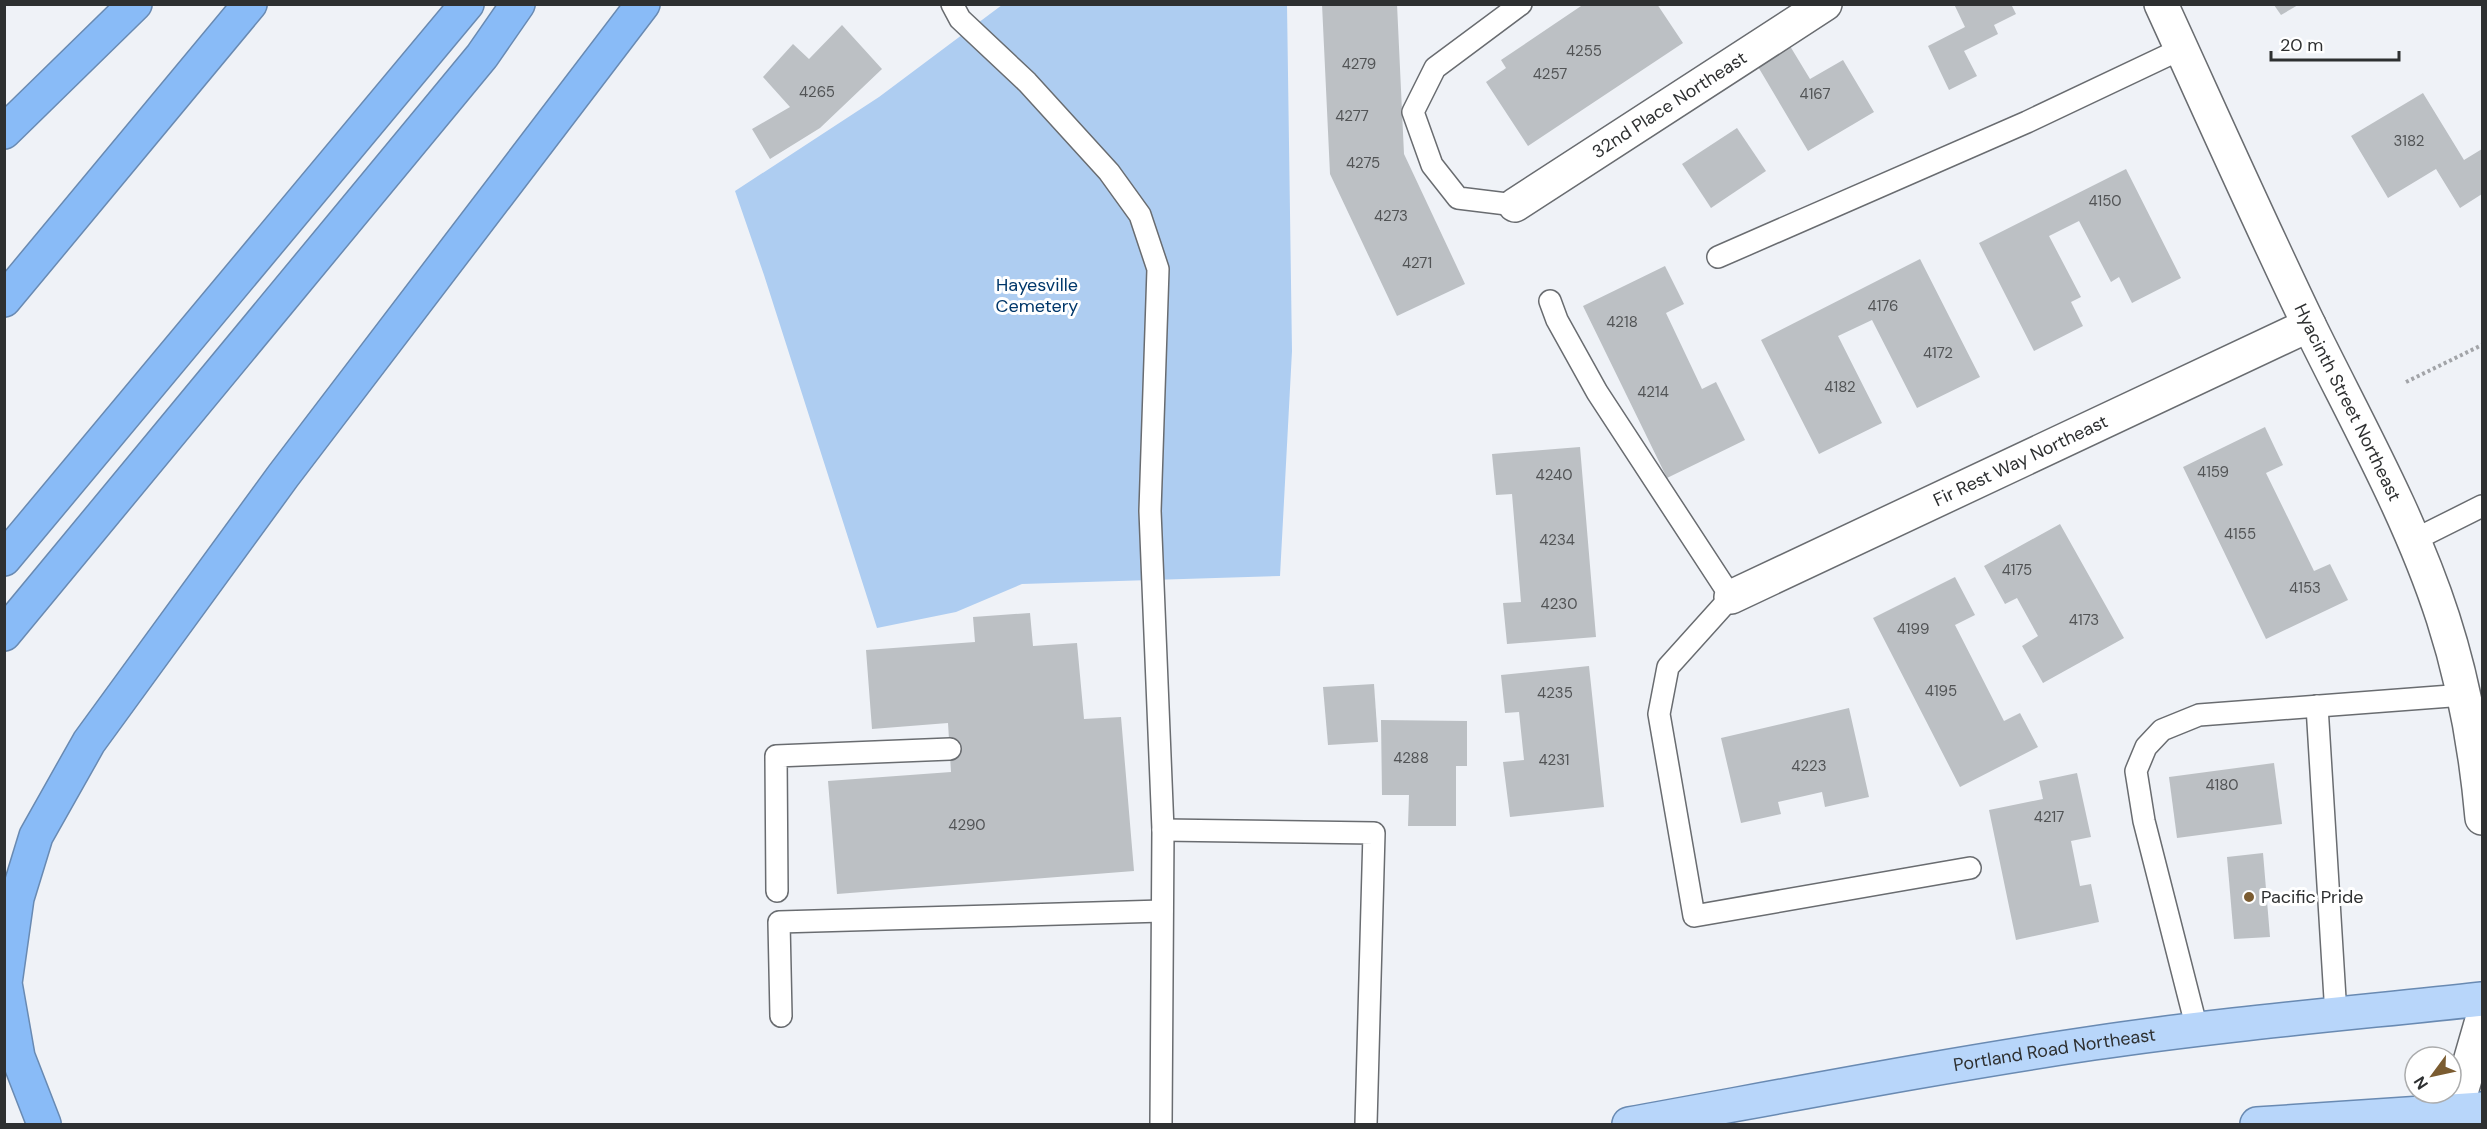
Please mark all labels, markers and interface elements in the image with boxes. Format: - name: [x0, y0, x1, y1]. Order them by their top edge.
- scale bar: [2271, 24, 2398, 62]
- text: 20 m: [2280, 33, 2323, 57]
- house number: 4255: [1566, 41, 1602, 61]
- street label: 32nd Place Northeast: [1587, 46, 1751, 164]
- house number: 4279: [1342, 54, 1376, 74]
- house number: 4257: [1533, 64, 1567, 84]
- house number: 4265: [799, 82, 835, 102]
- house number: 4167: [1800, 84, 1830, 104]
- house number: 4277: [1335, 106, 1369, 126]
- house number: 3182: [2394, 131, 2424, 151]
- house number: 4275: [1346, 153, 1380, 173]
- house number: 4150: [2088, 191, 2122, 211]
- house number: 4273: [1374, 206, 1408, 226]
- house number: 4271: [1402, 253, 1432, 273]
- park label: Hayesville Cemetery: [996, 273, 1078, 318]
- house number: 4176: [1868, 296, 1898, 316]
- street label: Hyacinth Street Northeast: [2289, 300, 2407, 505]
- house number: 4218: [1606, 312, 1638, 332]
- house number: 4172: [1923, 343, 1953, 363]
- house number: 4182: [1824, 377, 1856, 397]
- house number: 4214: [1637, 382, 1669, 402]
- street label: Fir Rest Way Northeast: [1929, 409, 2112, 512]
- house number: 4159: [2197, 462, 2229, 482]
- house number: 4240: [1536, 465, 1572, 485]
- house number: 4155: [2224, 524, 2256, 544]
- house number: 4234: [1539, 530, 1575, 550]
- house number: 4175: [2002, 560, 2032, 580]
- house number: 4153: [2289, 578, 2321, 598]
- house number: 4230: [1541, 594, 1577, 614]
- house number: 4173: [2069, 610, 2099, 630]
- house number: 4199: [1897, 619, 1929, 639]
- house number: 4195: [1925, 681, 1957, 701]
- house number: 4235: [1537, 683, 1573, 703]
- house number: 4288: [1393, 748, 1429, 768]
- house number: 4231: [1538, 750, 1570, 770]
- house number: 4223: [1791, 756, 1827, 776]
- house number: 4180: [2205, 775, 2239, 795]
- house number: 4217: [2034, 807, 2064, 827]
- house number: 4290: [948, 815, 986, 835]
- place label: Pacific Pride: [2261, 885, 2364, 909]
- marker: Pacific Pride: [2242, 890, 2256, 904]
- street label: Portland Road Northeast: [1952, 1023, 2157, 1077]
- north arrow: [2403, 1045, 2463, 1105]
- text: N: [2409, 1072, 2433, 1094]

